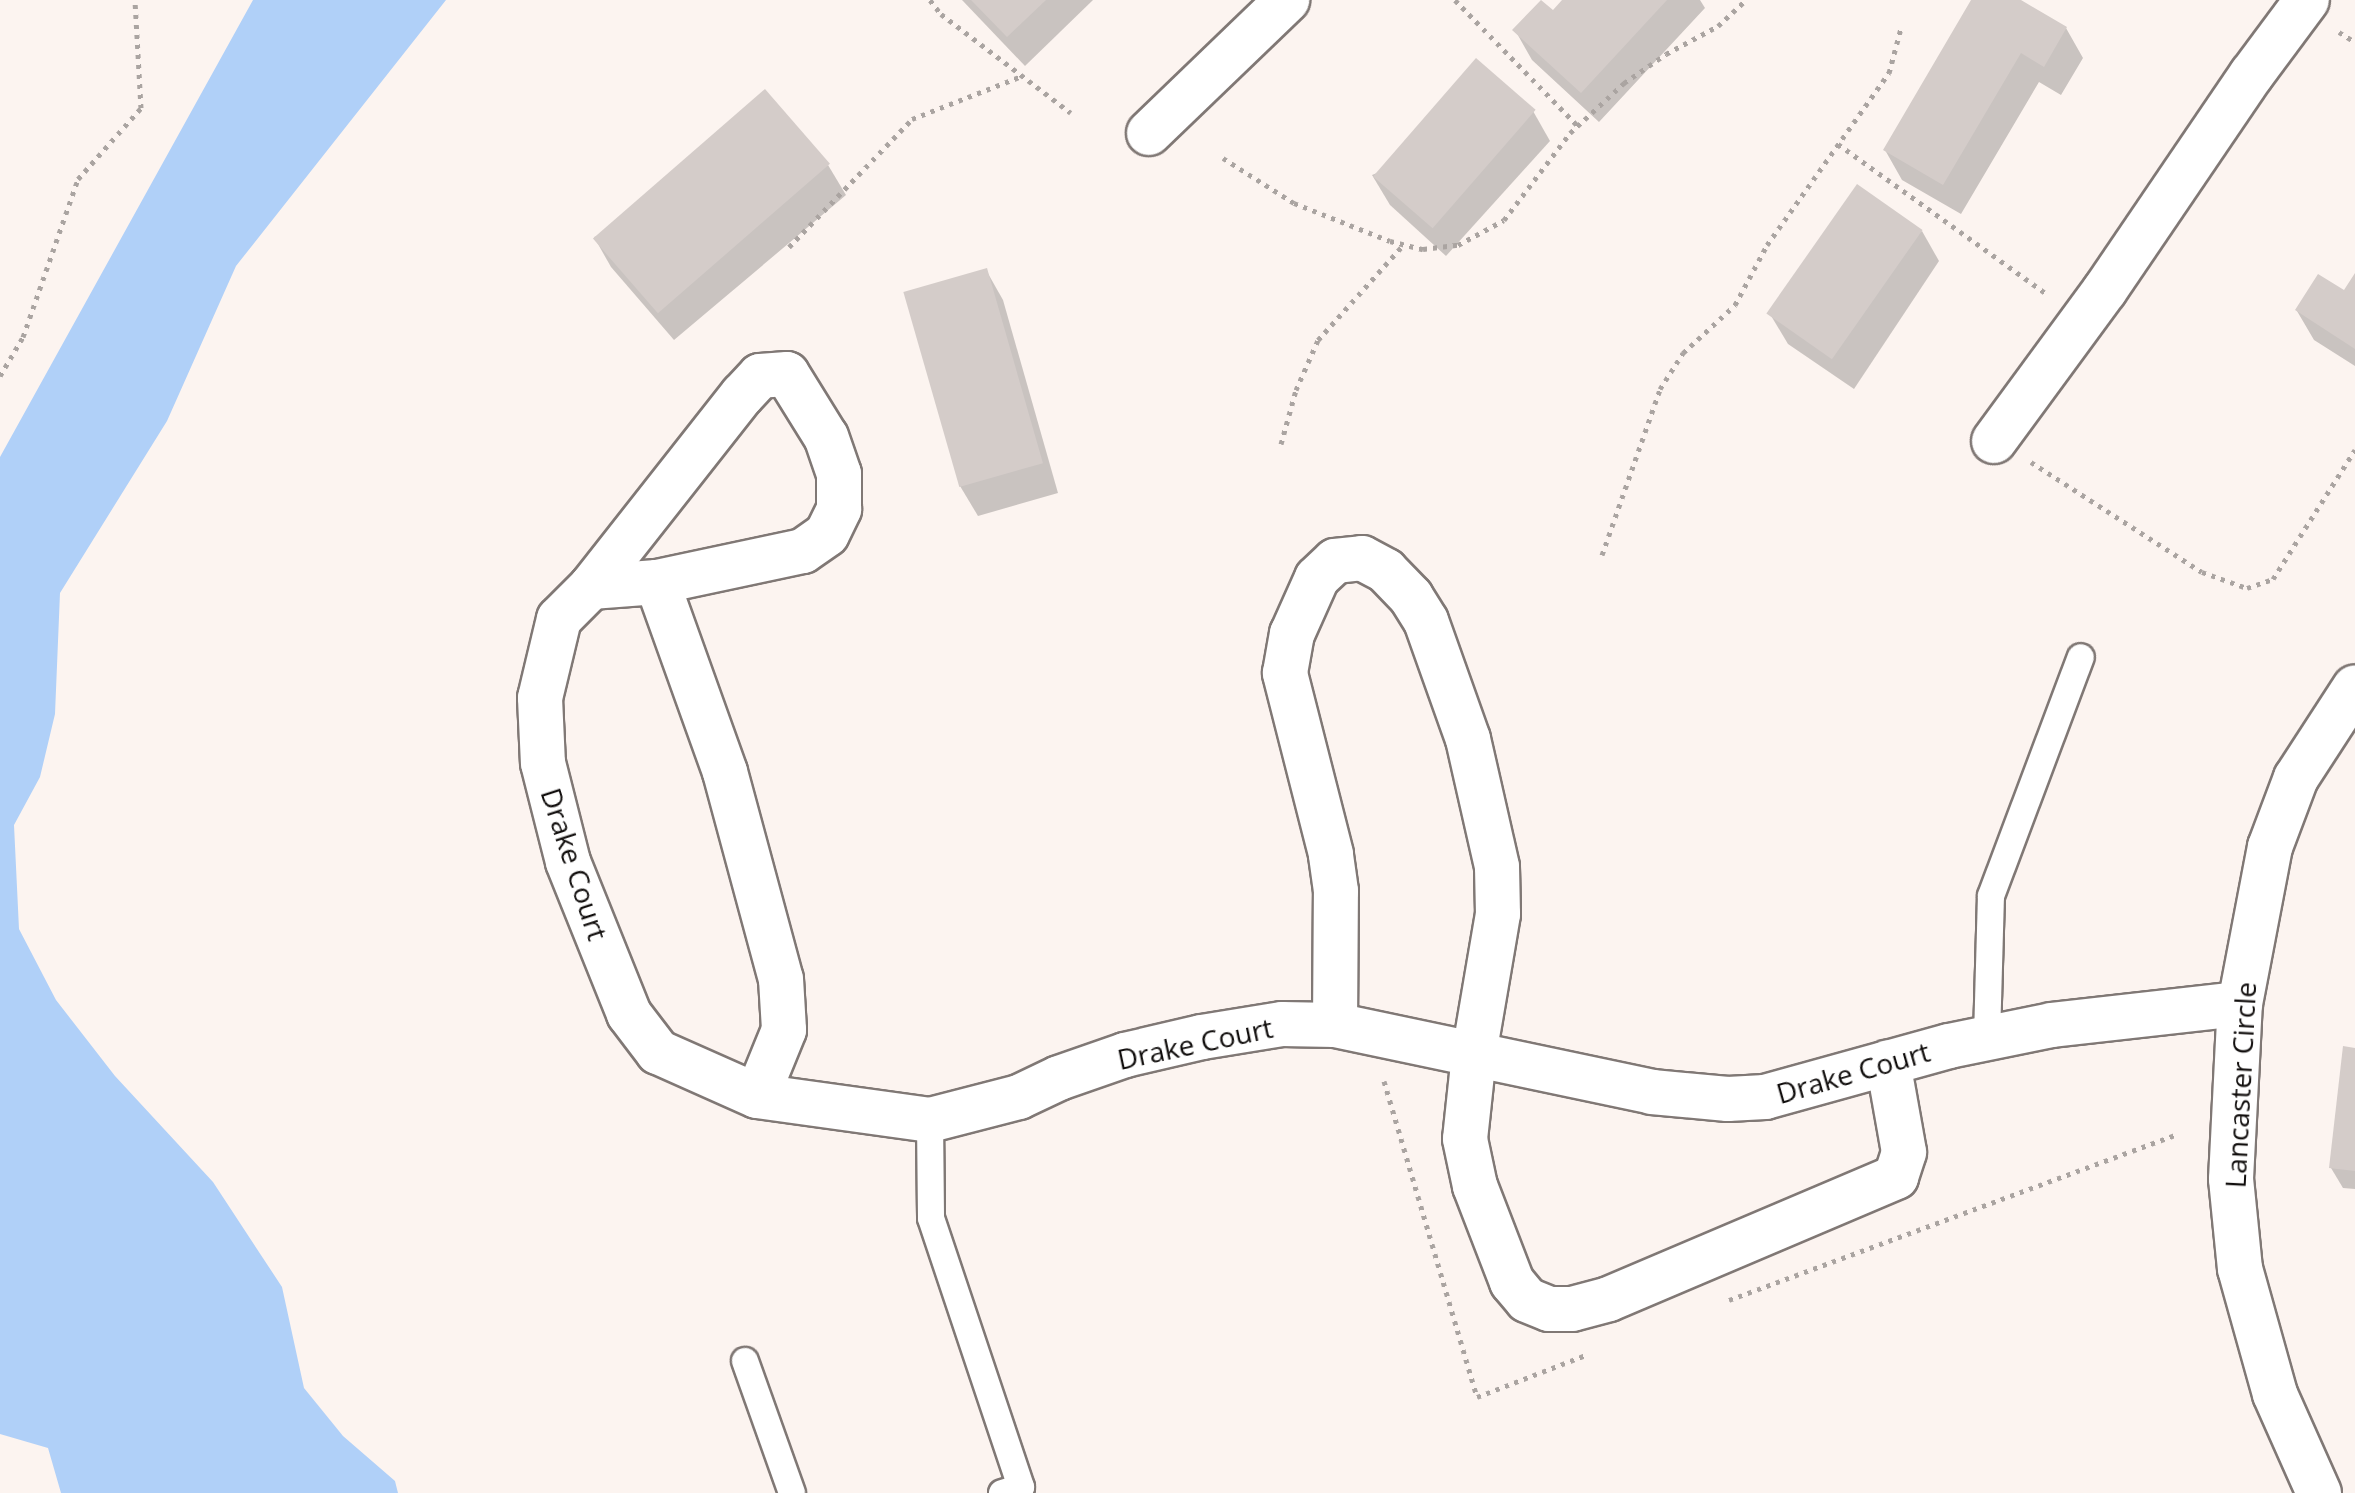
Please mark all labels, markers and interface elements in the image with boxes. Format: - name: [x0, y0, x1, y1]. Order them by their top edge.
- street label: Drake Court: [535, 784, 615, 944]
- street label: Lancaster Circle: [2218, 981, 2262, 1189]
- street label: Drake Court: [1114, 1010, 1276, 1076]
- street label: Drake Court: [1772, 1034, 1934, 1110]

